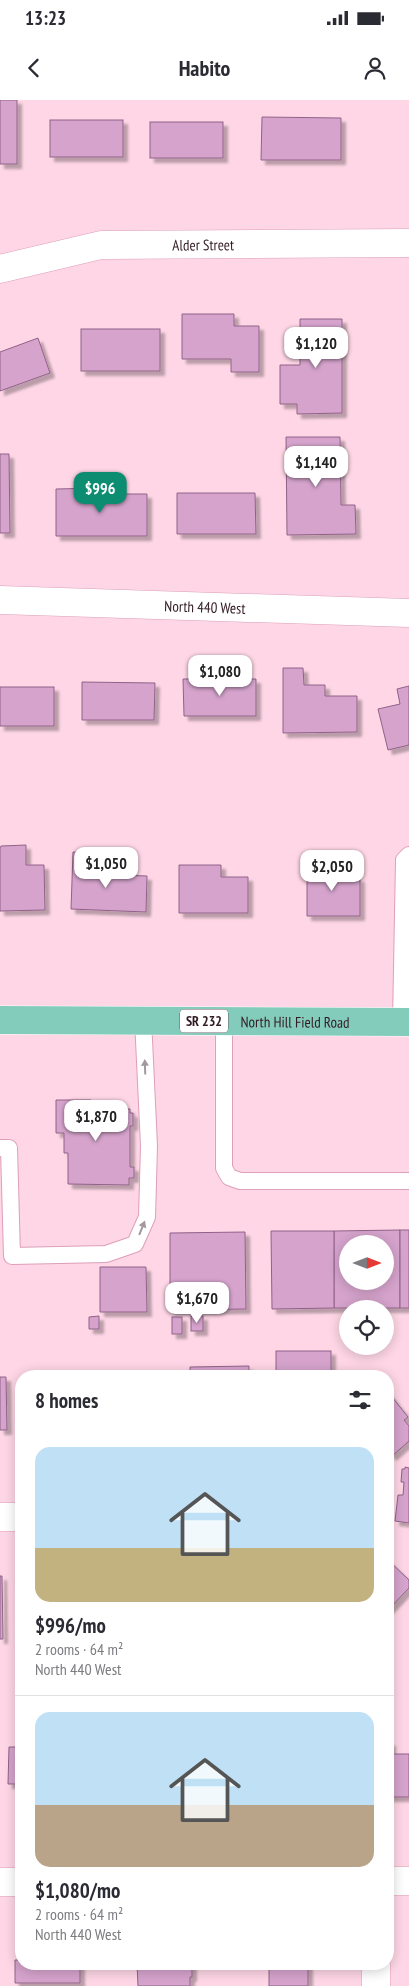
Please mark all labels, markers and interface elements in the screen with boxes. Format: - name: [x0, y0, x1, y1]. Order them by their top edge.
- text: 13:23: [25, 6, 66, 30]
- icon: back: [20, 54, 48, 82]
- text: Habito: [179, 54, 230, 82]
- icon: person: [361, 54, 389, 82]
- street label: Alder Street: [172, 235, 234, 254]
- pin: $1,120: [275, 326, 357, 369]
- text: $1,120: [295, 333, 337, 353]
- pin: $1,140: [275, 446, 357, 488]
- text: $1,140: [295, 452, 337, 472]
- pin: $996: [70, 472, 130, 514]
- text: $996: [85, 478, 115, 498]
- street label: North 440 West: [164, 596, 246, 617]
- pin: $1,080: [179, 654, 261, 697]
- text: $1,080: [199, 661, 241, 681]
- pin: $1,050: [65, 846, 147, 889]
- pin: $2,050: [291, 850, 373, 892]
- text: $1,050: [85, 853, 127, 873]
- text: $2,050: [311, 856, 353, 876]
- road number: SR 232: [180, 1009, 228, 1032]
- street label: North Hill Field Road: [240, 1012, 350, 1031]
- one-way arrow: [141, 1058, 149, 1074]
- pin: $1,870: [55, 1100, 137, 1142]
- text: $1,870: [75, 1106, 117, 1126]
- one-way arrow: [138, 1220, 146, 1235]
- north arrow: [339, 1235, 394, 1290]
- map controls: [339, 1235, 394, 1355]
- pin: $1,670: [156, 1282, 238, 1324]
- text: $1,670: [176, 1288, 218, 1308]
- button: locate: [339, 1300, 394, 1355]
- icon: filters: [346, 1386, 374, 1414]
- text: 8 homes: [35, 1387, 98, 1414]
- icon: home: [160, 1479, 250, 1569]
- text: $996/mo: [35, 1612, 106, 1639]
- text: 2 rooms · 64 m²: [35, 1639, 123, 1659]
- text: North 440 West: [35, 1659, 121, 1679]
- icon: home: [160, 1745, 250, 1835]
- text: $1,080/mo: [35, 1877, 120, 1904]
- text: 2 rooms · 64 m²: [35, 1904, 123, 1924]
- text: North 440 West: [35, 1924, 121, 1944]

